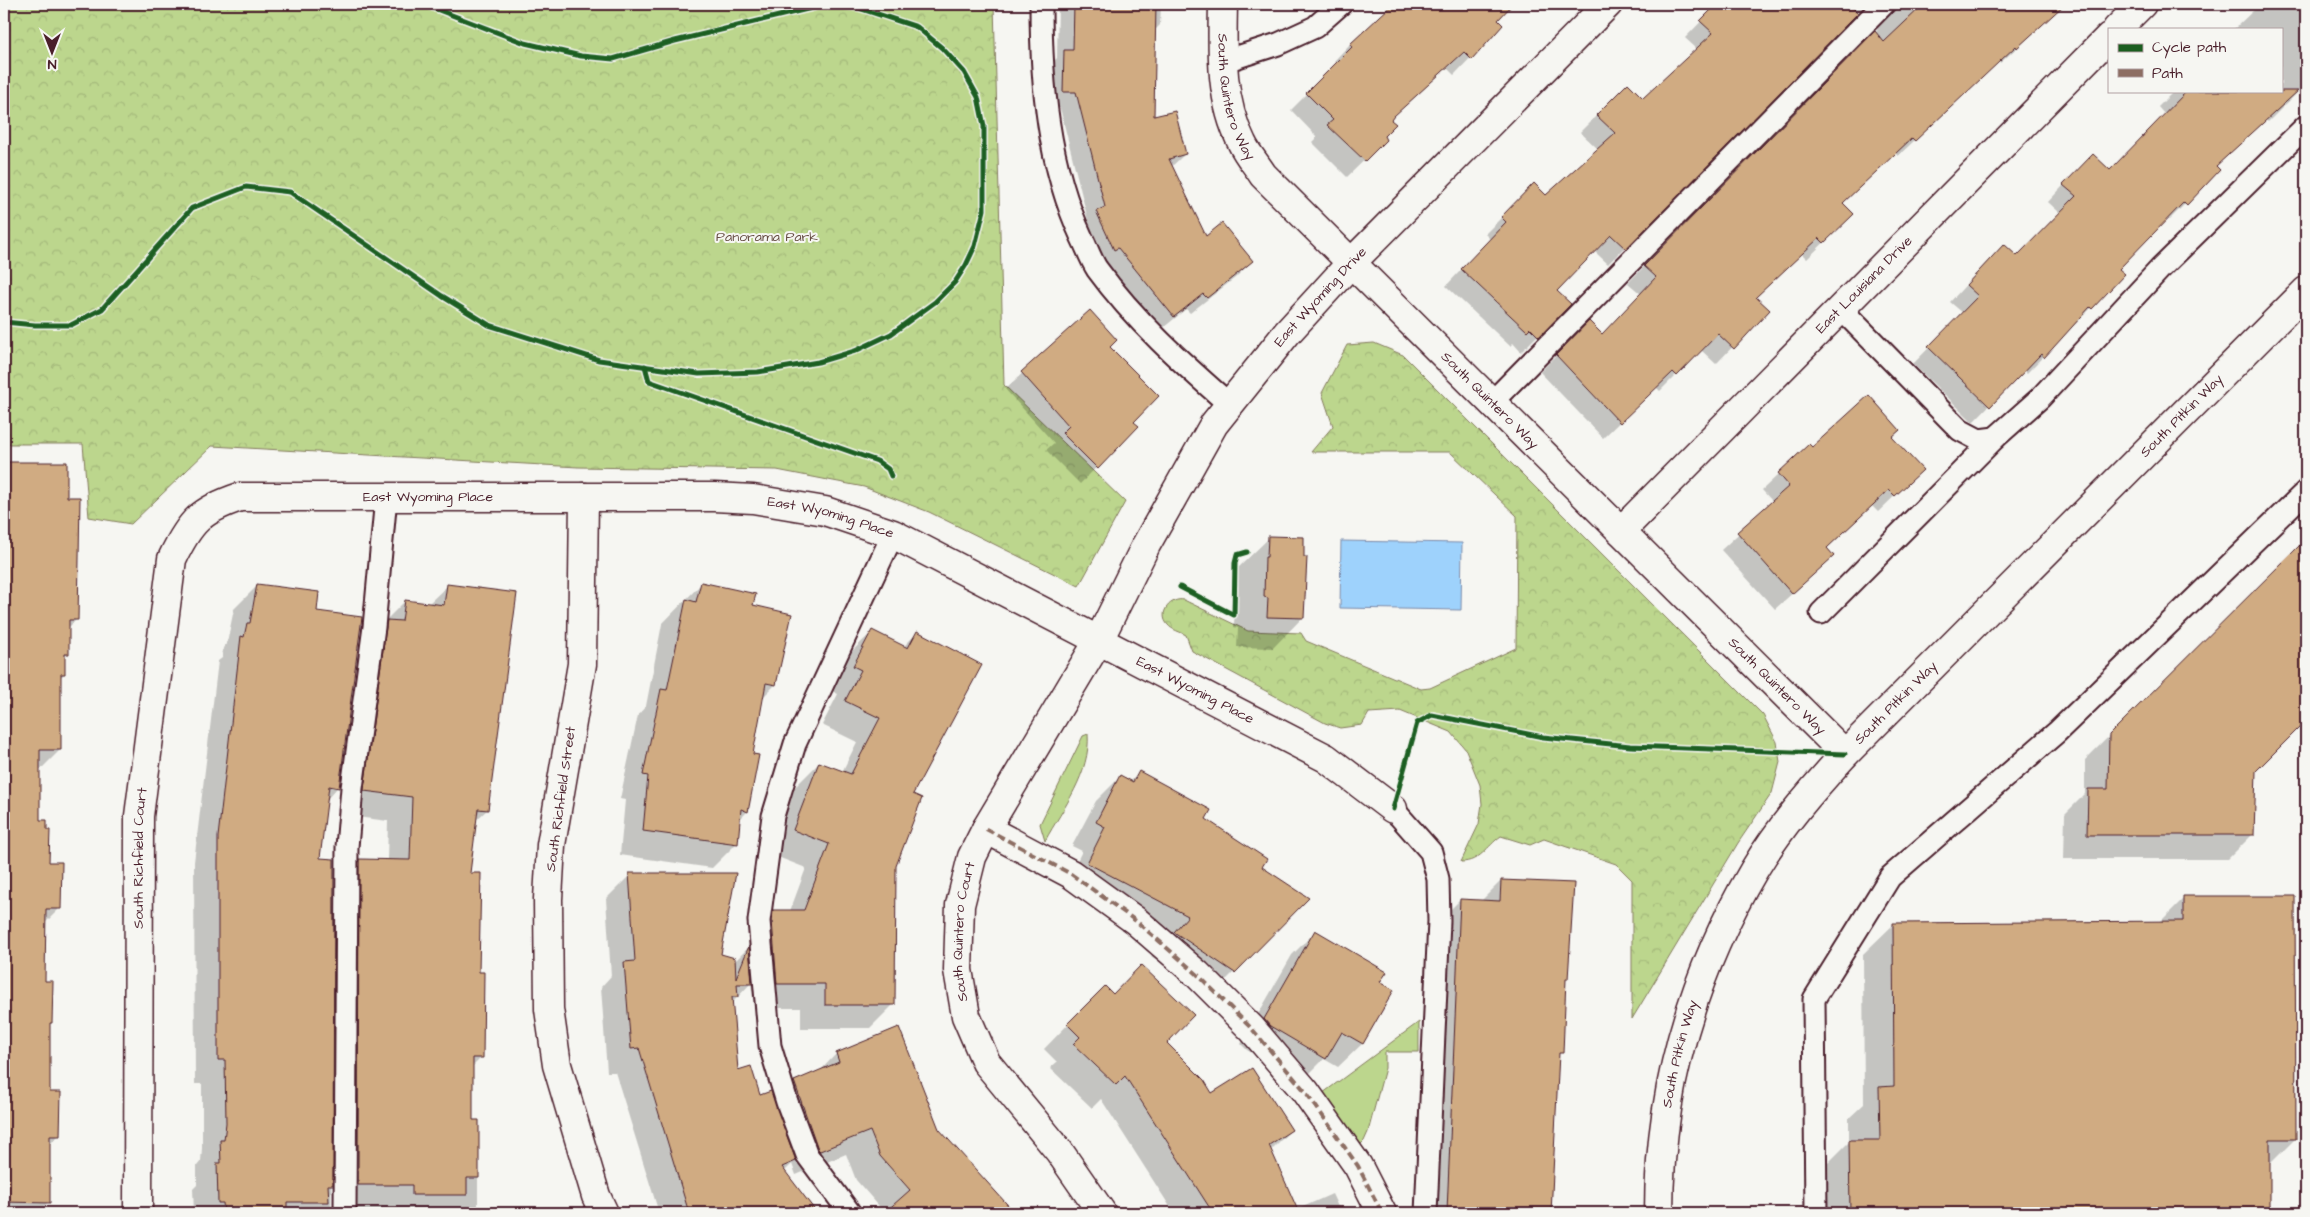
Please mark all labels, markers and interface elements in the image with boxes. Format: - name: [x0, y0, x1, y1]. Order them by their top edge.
- north arrow: [28, 28, 78, 78]
- legend: [2108, 28, 2282, 92]
- street label: South Quintero Way: [1212, 34, 1260, 165]
- text: Cycle path: [2152, 37, 2227, 59]
- text: N: [47, 54, 56, 74]
- text: Path: [2152, 63, 2183, 84]
- park label: Panorama Park: [716, 227, 818, 247]
- street label: East Louisiana Drive: [1811, 231, 1917, 338]
- street label: East Wyoming Drive: [1270, 242, 1372, 351]
- street label: South Quintero Way: [1436, 347, 1543, 454]
- street label: South Pitkin Way: [2136, 370, 2228, 462]
- street label: East Wyoming Place: [363, 487, 493, 507]
- street label: East Wyoming Place: [766, 492, 897, 544]
- street label: South Quintero Way: [1723, 633, 1831, 740]
- street label: East Wyoming Place: [1133, 652, 1258, 729]
- street label: South Pitkin Way: [1850, 657, 1942, 749]
- street label: South Richfield Street: [541, 725, 581, 873]
- street label: South Richfield Court: [129, 786, 153, 929]
- street label: South Quintero Court: [948, 859, 980, 1003]
- street label: South Pitkin Way: [1657, 997, 1703, 1109]

